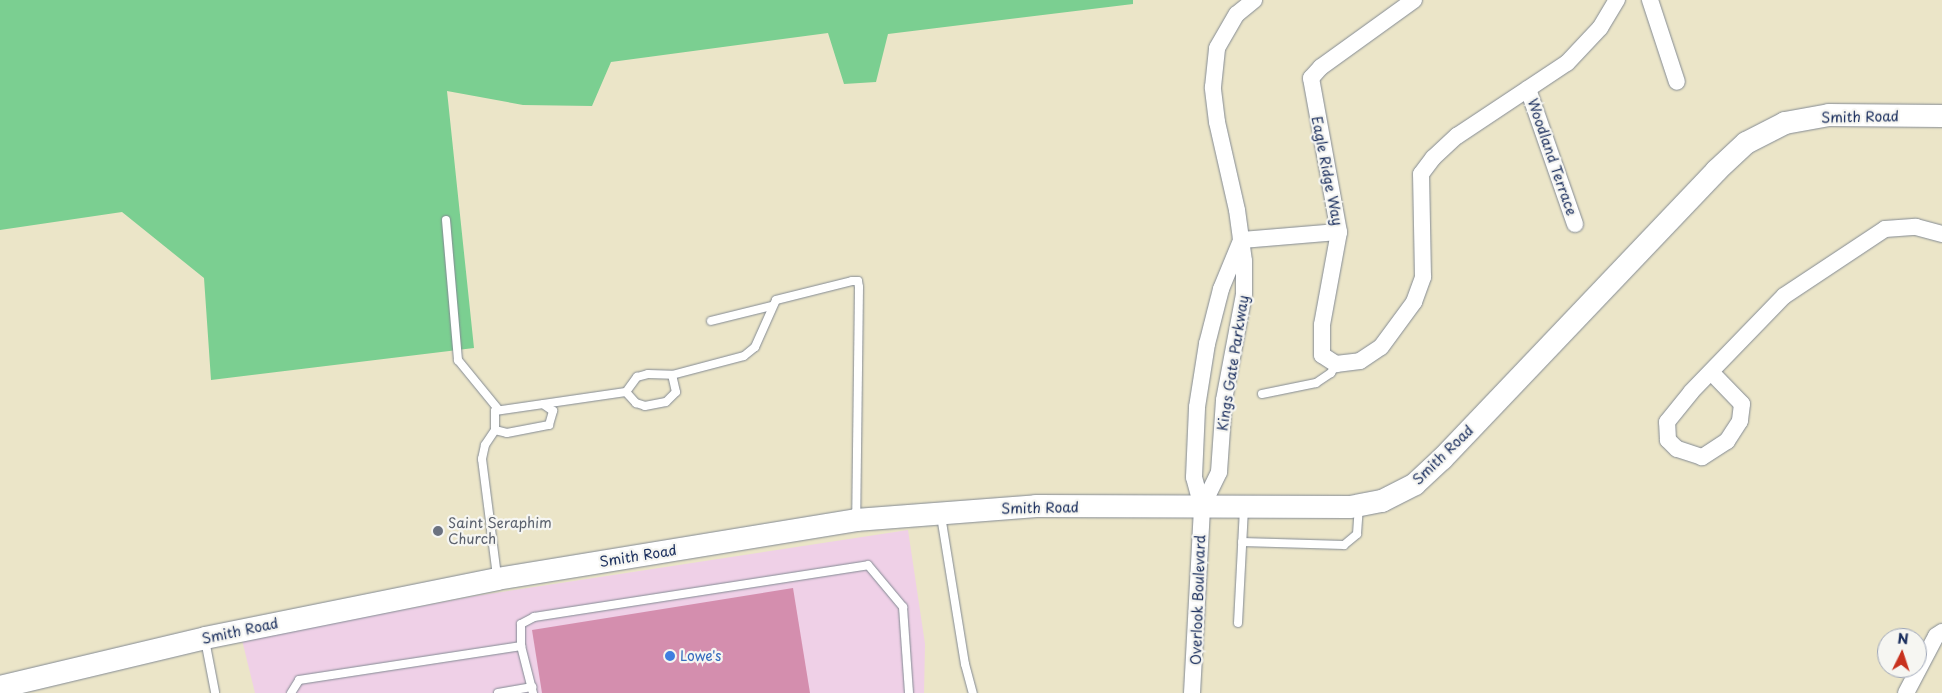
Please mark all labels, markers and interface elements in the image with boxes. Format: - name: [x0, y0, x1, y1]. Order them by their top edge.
- street label: Woodland Terrace: [1524, 97, 1580, 217]
- street label: Smith Road: [1821, 108, 1899, 126]
- street label: Eagle Ridge Way: [1308, 114, 1346, 228]
- street label: Kings Gate Parkway: [1214, 294, 1252, 432]
- street label: Smith Road: [1409, 422, 1477, 488]
- street label: Smith Road: [1001, 499, 1079, 517]
- place label: Saint Seraphim Church: [448, 515, 552, 548]
- marker: Saint Seraphim Church: [432, 525, 444, 537]
- street label: Overlook Boulevard: [1187, 534, 1209, 666]
- street label: Smith Road: [598, 542, 678, 570]
- street label: Smith Road: [200, 615, 280, 647]
- north arrow: [1877, 628, 1927, 678]
- text: N: [1897, 628, 1909, 649]
- place label: Lowe's: [680, 648, 721, 664]
- marker: Lowe's: [664, 650, 676, 662]

